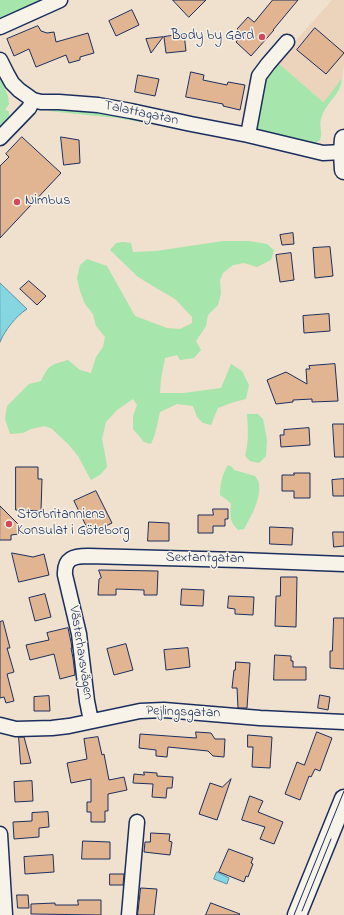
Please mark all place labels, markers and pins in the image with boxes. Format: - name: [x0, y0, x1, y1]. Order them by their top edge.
- place label: Body by Gard: [171, 29, 254, 45]
- marker: Body by Gard: [257, 32, 267, 42]
- place label: Nimbus: [25, 194, 70, 210]
- marker: Nimbus: [12, 197, 22, 207]
- place label: Storbritanniens Konsulat i Göteborg: [17, 508, 130, 540]
- marker: Storbritanniens Konsulat i Göteborg: [4, 519, 14, 529]

